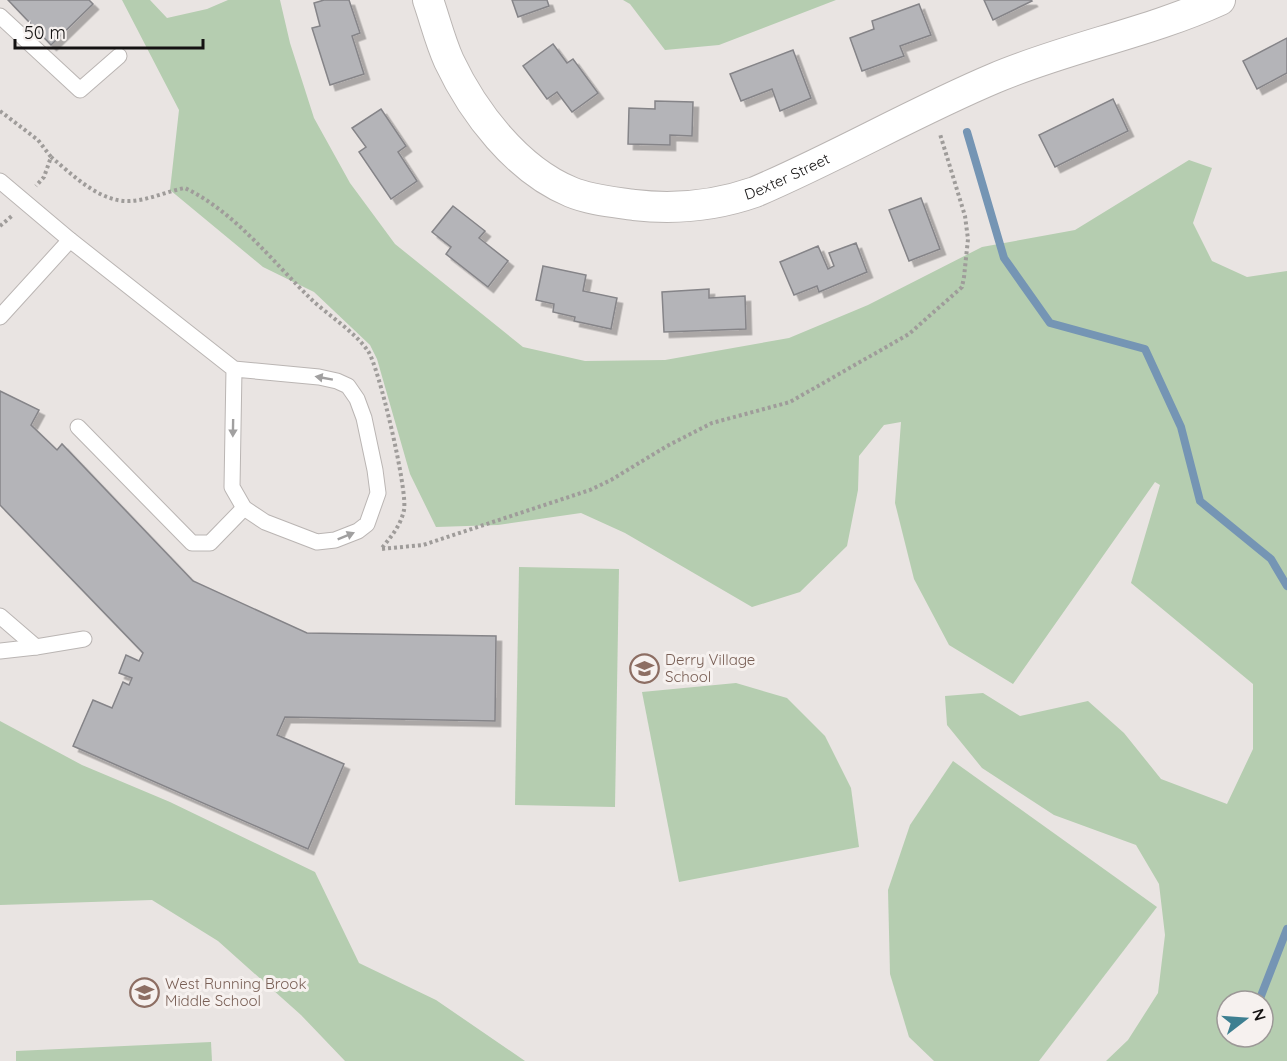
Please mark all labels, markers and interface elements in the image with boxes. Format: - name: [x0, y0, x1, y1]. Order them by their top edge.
- scale bar: [15, 12, 202, 50]
- text: 50 m: [24, 21, 66, 44]
- street label: Dexter Street: [742, 149, 833, 204]
- one-way arrow: [315, 373, 334, 382]
- one-way arrow: [228, 418, 238, 437]
- one-way arrow: [337, 531, 355, 540]
- place label: Derry Village School: [665, 650, 755, 686]
- school or university icon: Derry Village School: [628, 653, 660, 685]
- place label: West Running Brook Middle School: [165, 974, 306, 1010]
- school or university icon: West Running Brook Middle School: [128, 977, 160, 1009]
- north arrow: [1215, 989, 1275, 1049]
- text: N: [1248, 1006, 1271, 1023]

